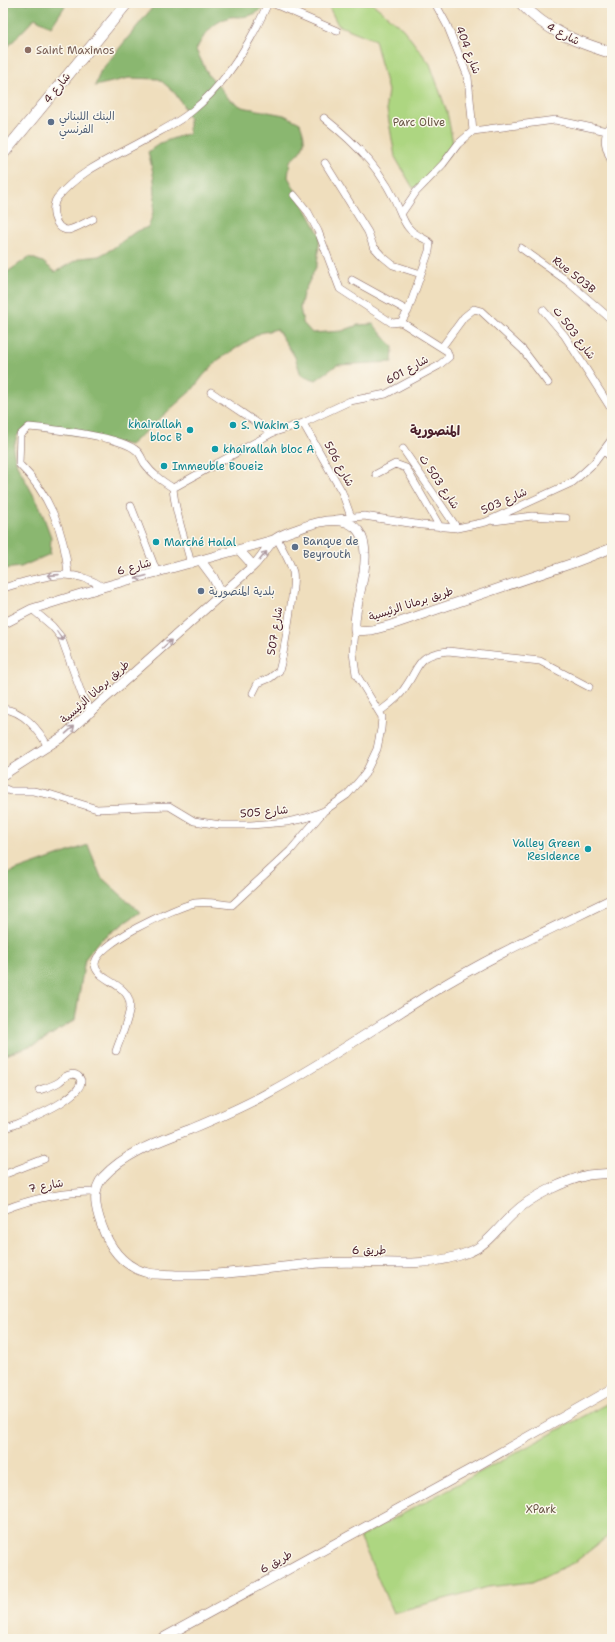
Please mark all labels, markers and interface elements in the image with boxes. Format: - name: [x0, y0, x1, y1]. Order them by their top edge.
- street label: شارع 4: [543, 19, 582, 50]
- street label: شارع 404: [451, 24, 484, 77]
- place label: Saint Maximos: [36, 43, 114, 58]
- marker: Saint Maximos: [23, 45, 33, 55]
- street label: شارع 4: [40, 70, 75, 107]
- place label: البنك اللبناني الفرنسي: [59, 109, 115, 140]
- park label: Parc Olive: [393, 115, 445, 130]
- marker: البنك اللبناني الفرنسي: [46, 117, 56, 127]
- street label: Rue 503B: [549, 253, 599, 297]
- street label: شارع 503 ت: [548, 304, 599, 363]
- street label: شارع 601: [383, 352, 432, 389]
- place label: khairallah bloc B: [128, 417, 183, 445]
- place label: S. Wakim 3: [241, 418, 300, 433]
- marker: S. Wakim 3: [228, 420, 238, 430]
- district label: المنصورية: [410, 422, 460, 439]
- marker: khairallah bloc B: [185, 425, 195, 435]
- street label: شارع 506: [320, 439, 358, 490]
- place label: khairallah bloc A: [223, 442, 314, 457]
- marker: khairallah bloc A: [210, 444, 220, 454]
- street label: شارع 503 ث: [414, 452, 463, 513]
- place label: Immeuble Boueiz: [172, 459, 264, 474]
- marker: Immeuble Boueiz: [159, 461, 169, 471]
- street label: شارع 503: [479, 484, 530, 519]
- place label: Banque de Beyrouth: [303, 534, 359, 562]
- place label: Marché Halal: [164, 535, 237, 550]
- marker: Marché Halal: [151, 537, 161, 547]
- marker: Banque de Beyrouth: [290, 542, 300, 552]
- one-way arrow: [259, 550, 267, 561]
- street label: شارع 6: [115, 555, 153, 580]
- one-way arrow: [47, 571, 60, 578]
- one-way arrow: [135, 574, 148, 581]
- street label: طريق برمانا الرئيسية: [367, 583, 455, 625]
- place label: بلدية المنصورية: [209, 584, 275, 599]
- marker: بلدية المنصورية: [196, 586, 206, 596]
- street label: شارع 507: [264, 606, 287, 657]
- one-way arrow: [56, 630, 64, 641]
- one-way arrow: [162, 639, 173, 648]
- street label: طريق برمانا الرئيسية: [57, 657, 133, 727]
- one-way arrow: [65, 726, 75, 735]
- street label: شارع 505: [239, 802, 289, 823]
- place label: Valley Green Residence: [512, 836, 580, 864]
- marker: Valley Green Residence: [583, 844, 593, 854]
- street label: شارع 7: [27, 1175, 65, 1198]
- street label: طريق 6: [352, 1243, 386, 1258]
- park label: XPark: [526, 1502, 556, 1517]
- street label: طريق 6: [257, 1547, 295, 1577]

